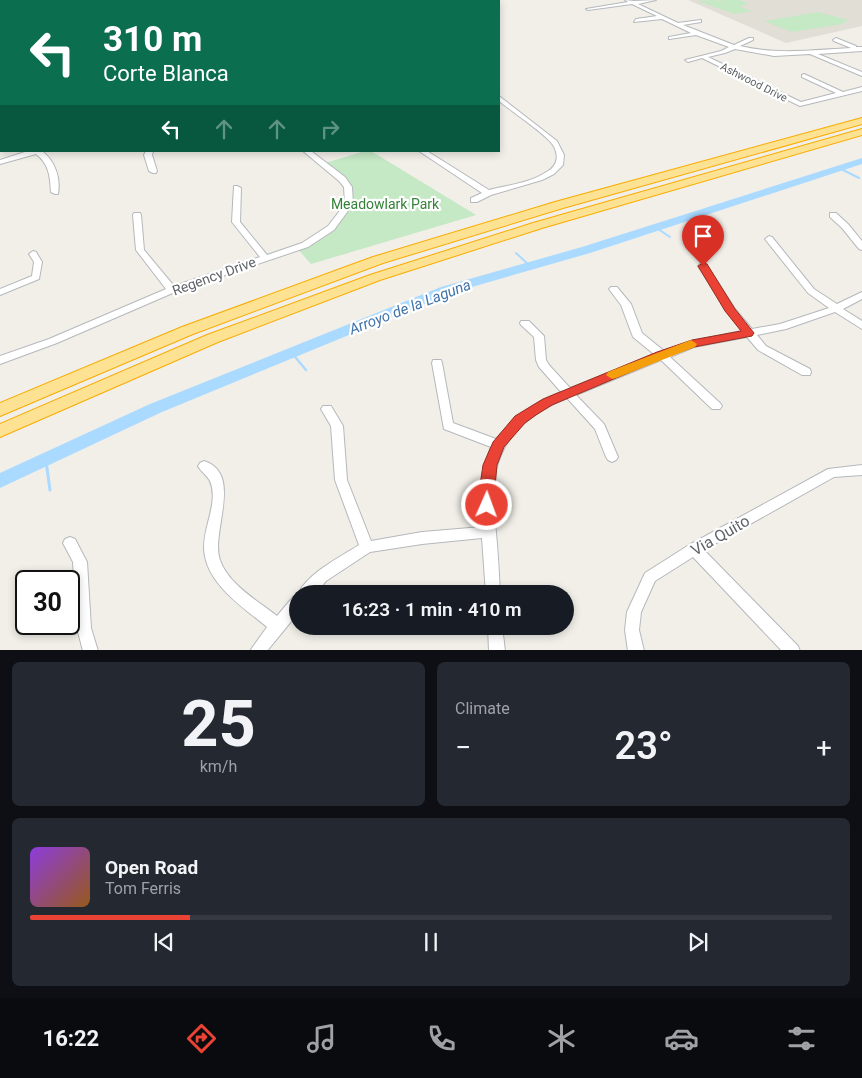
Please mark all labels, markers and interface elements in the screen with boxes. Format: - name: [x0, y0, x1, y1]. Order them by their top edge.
- text: 310 m: [103, 19, 202, 60]
- icon: left: [20, 20, 85, 85]
- street label: Ashwood Drive: [718, 60, 790, 105]
- text: Corte Blanca: [103, 61, 229, 86]
- icon: left: [157, 115, 185, 143]
- icon: ahead: [210, 115, 238, 143]
- icon: ahead: [263, 115, 291, 143]
- icon: right: [316, 115, 344, 143]
- park label: Meadowlark Park: [331, 196, 440, 212]
- pin: [682, 215, 724, 266]
- icon: arrive: [689, 222, 717, 250]
- street label: Regency Drive: [170, 253, 258, 299]
- water label: Arroyo de la Laguna: [346, 275, 473, 339]
- position arrow: [460, 478, 512, 530]
- street label: Via Quito: [687, 511, 753, 560]
- speed limit sign: 30: [15, 570, 80, 635]
- text: 16:23 · 1 min · 410 m: [341, 598, 522, 621]
- text: 25: [181, 686, 256, 762]
- text: Climate: [455, 699, 510, 718]
- text: 23°: [615, 724, 673, 768]
- text: −: [455, 731, 471, 764]
- text: +: [816, 731, 832, 764]
- text: km/h: [200, 757, 237, 776]
- text: Open Road: [105, 856, 198, 879]
- text: Tom Ferris: [105, 879, 181, 898]
- icon: previous: [150, 928, 178, 956]
- icon: pause: [417, 928, 445, 956]
- icon: next: [684, 928, 712, 956]
- icon: directions: [184, 1021, 219, 1056]
- icon: music: [304, 1021, 339, 1056]
- icon: phone: [424, 1021, 459, 1056]
- icon: climate: [544, 1021, 579, 1056]
- icon: car: [664, 1021, 699, 1056]
- icon: filters: [784, 1021, 819, 1056]
- text: 16:22: [43, 1026, 99, 1051]

